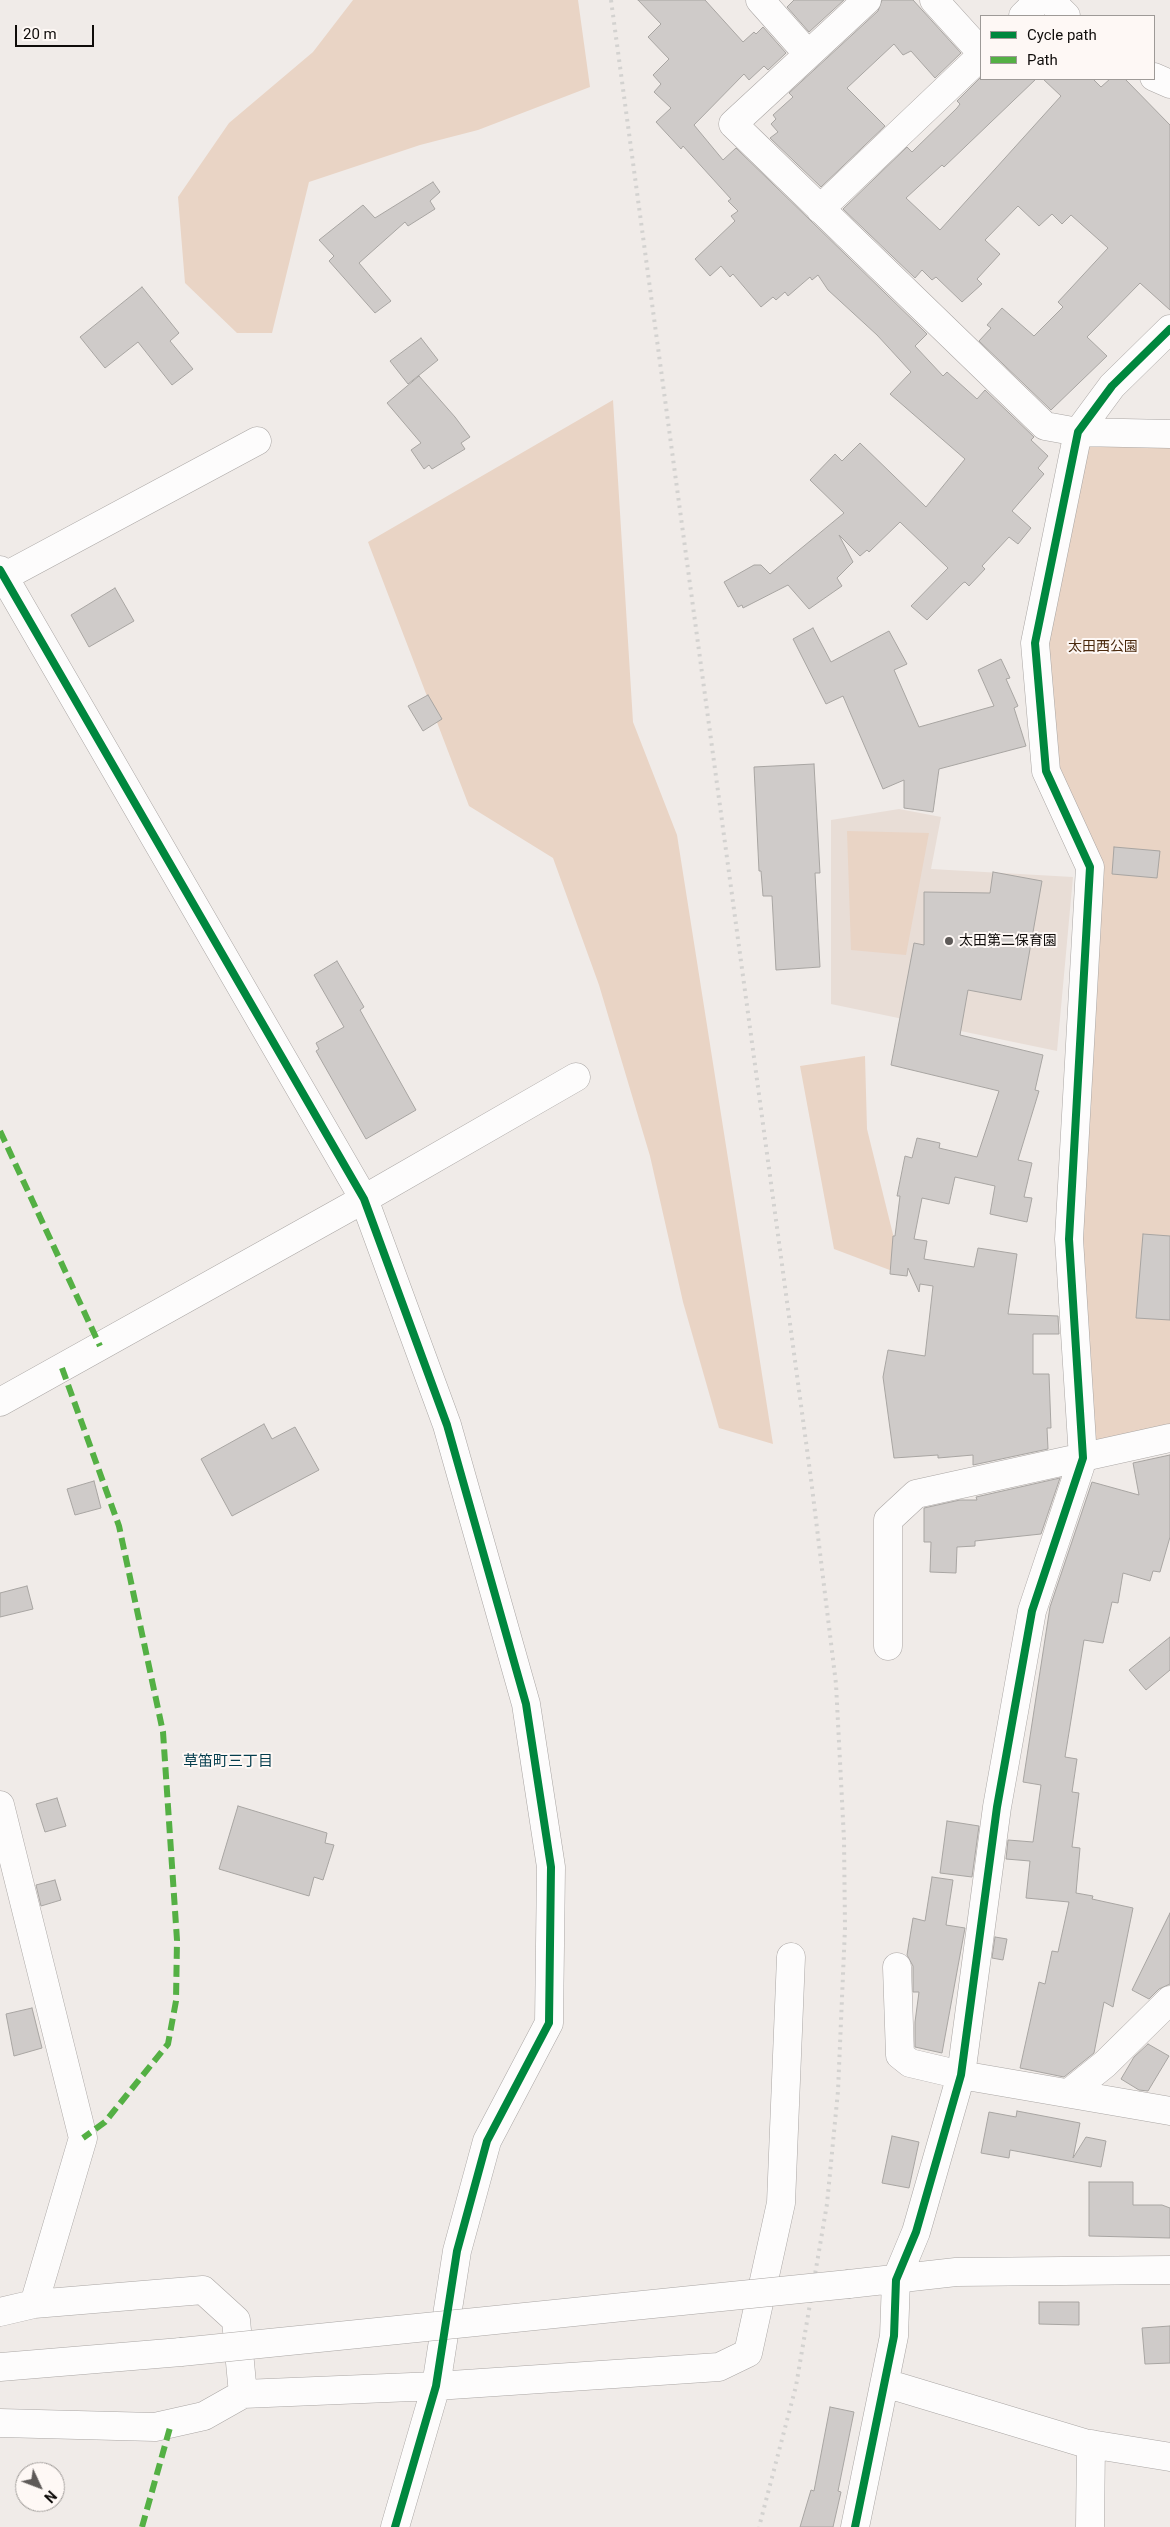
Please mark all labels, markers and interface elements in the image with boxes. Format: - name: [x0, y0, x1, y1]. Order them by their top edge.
- scale bar: [18, 15, 96, 47]
- legend: [980, 15, 1155, 80]
- text: 20 m: [23, 25, 57, 43]
- text: Cycle path: [1027, 26, 1097, 44]
- text: Path: [1027, 51, 1058, 69]
- park label: 太田西公園: [1068, 639, 1138, 655]
- place label: 太田第二保育園: [959, 933, 1057, 949]
- marker: 太田第二保育園: [943, 935, 955, 947]
- district label: 草笛町三丁目: [183, 1753, 273, 1771]
- north arrow: [15, 2462, 65, 2512]
- text: N: [41, 2487, 59, 2506]

